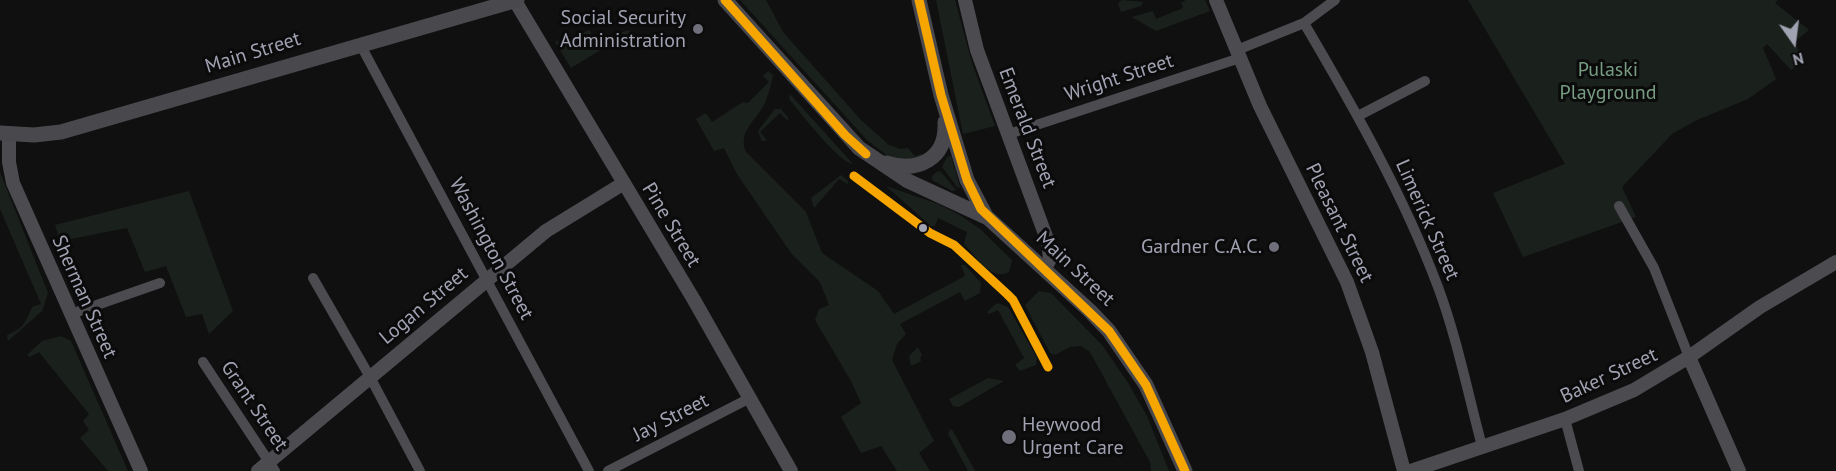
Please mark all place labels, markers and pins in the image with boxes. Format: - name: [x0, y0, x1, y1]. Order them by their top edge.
- place label: Social Security Administration: [560, 6, 686, 53]
- marker: Social Security Administration: [691, 22, 705, 36]
- unlabelled marker: [917, 222, 929, 234]
- place label: Gardner C.A.C.: [1141, 235, 1262, 259]
- marker: Gardner C.A.C.: [1267, 240, 1281, 254]
- place label: Heywood Urgent Care: [1022, 413, 1124, 460]
- marker: Heywood Urgent Care: [1000, 428, 1018, 446]

